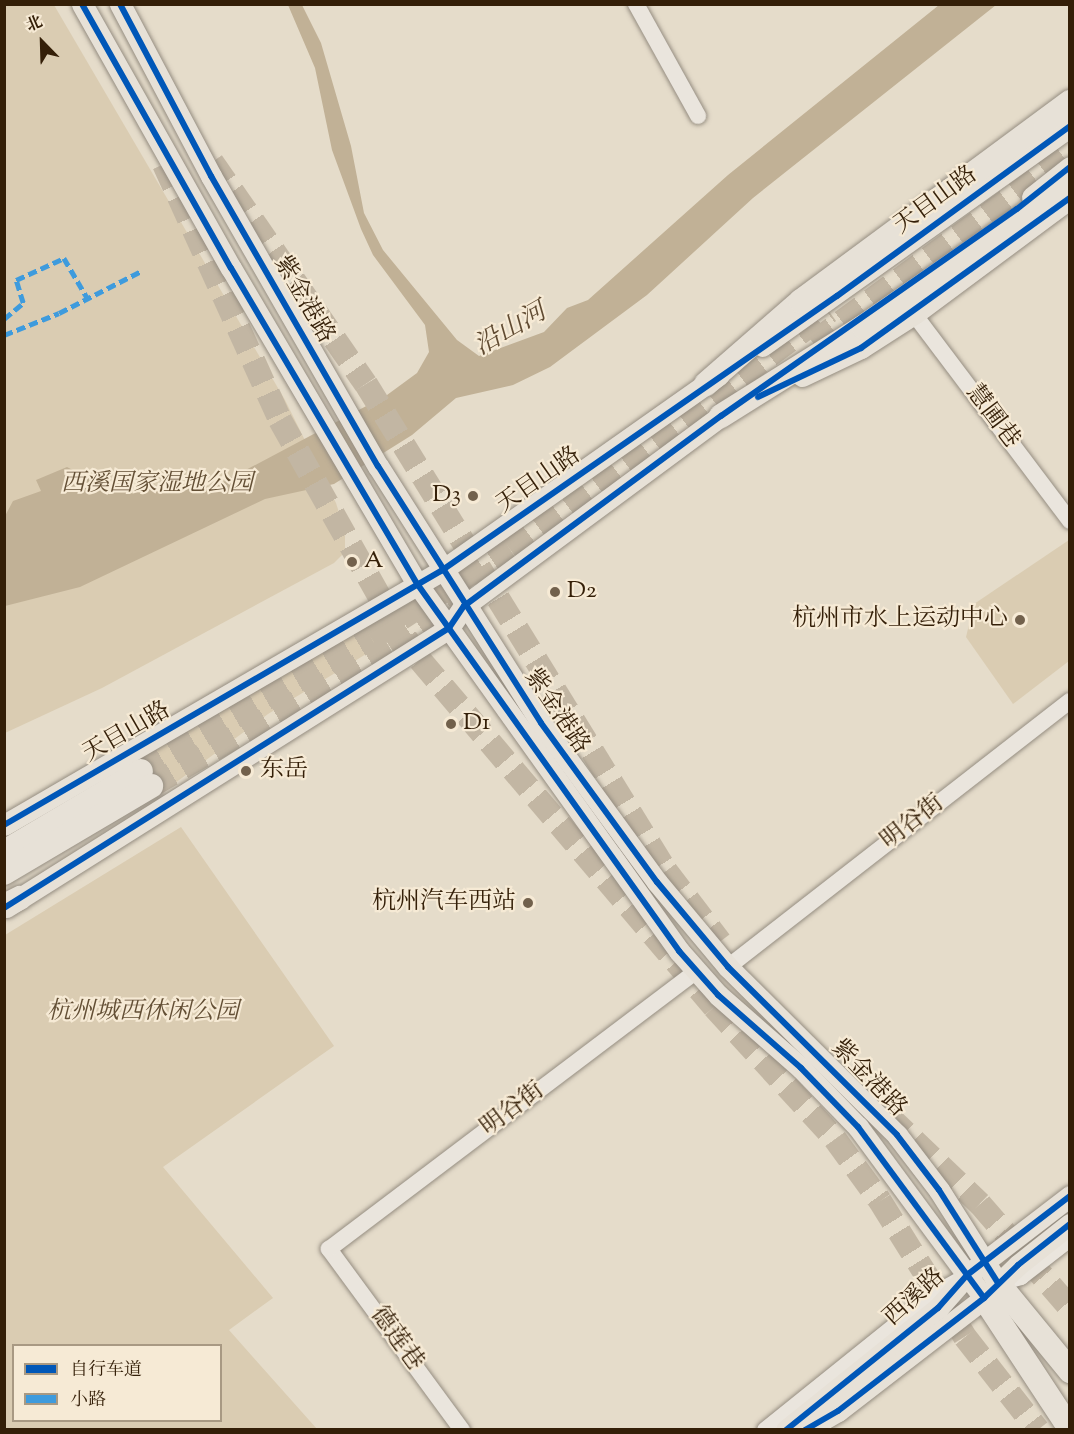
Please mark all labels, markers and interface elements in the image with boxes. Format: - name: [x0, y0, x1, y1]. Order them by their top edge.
- text: 北: [23, 11, 47, 39]
- north arrow: [12, 12, 72, 72]
- street label: 天目山路: [889, 161, 983, 241]
- street label: 紫金港路: [267, 251, 339, 349]
- water label: 沿山河: [469, 297, 553, 363]
- street label: 慧圃巷: [959, 380, 1025, 454]
- street label: 天目山路: [491, 442, 587, 520]
- park label: 西溪国家湿地公园: [61, 471, 253, 499]
- place label: D3: [432, 482, 461, 510]
- marker: D3: [466, 489, 480, 503]
- place label: A: [364, 548, 383, 576]
- marker: A: [345, 555, 359, 569]
- place label: D2: [567, 578, 597, 606]
- marker: D2: [548, 585, 562, 599]
- place label: 杭州市水上运动中心: [792, 606, 1008, 634]
- marker: 杭州市水上运动中心: [1013, 613, 1027, 627]
- street label: 紫金港路: [517, 664, 595, 760]
- street label: 天目山路: [78, 697, 176, 769]
- place label: D1: [463, 710, 490, 738]
- marker: D1: [444, 717, 458, 731]
- place label: 东岳: [260, 757, 308, 785]
- marker: 东岳: [237, 762, 255, 780]
- street label: 明谷街: [876, 789, 950, 857]
- place label: 杭州汽车西站: [372, 889, 516, 917]
- marker: 杭州汽车西站: [521, 896, 535, 910]
- park label: 杭州城西休闲公园: [47, 999, 239, 1027]
- street label: 紫金港路: [824, 1034, 912, 1124]
- street label: 明谷街: [476, 1077, 550, 1143]
- street label: 西溪路: [879, 1263, 951, 1333]
- street label: 德莲巷: [363, 1301, 429, 1377]
- legend: [12, 1344, 222, 1422]
- text: 自行车道: [70, 1358, 142, 1384]
- text: 小路: [70, 1388, 106, 1414]

